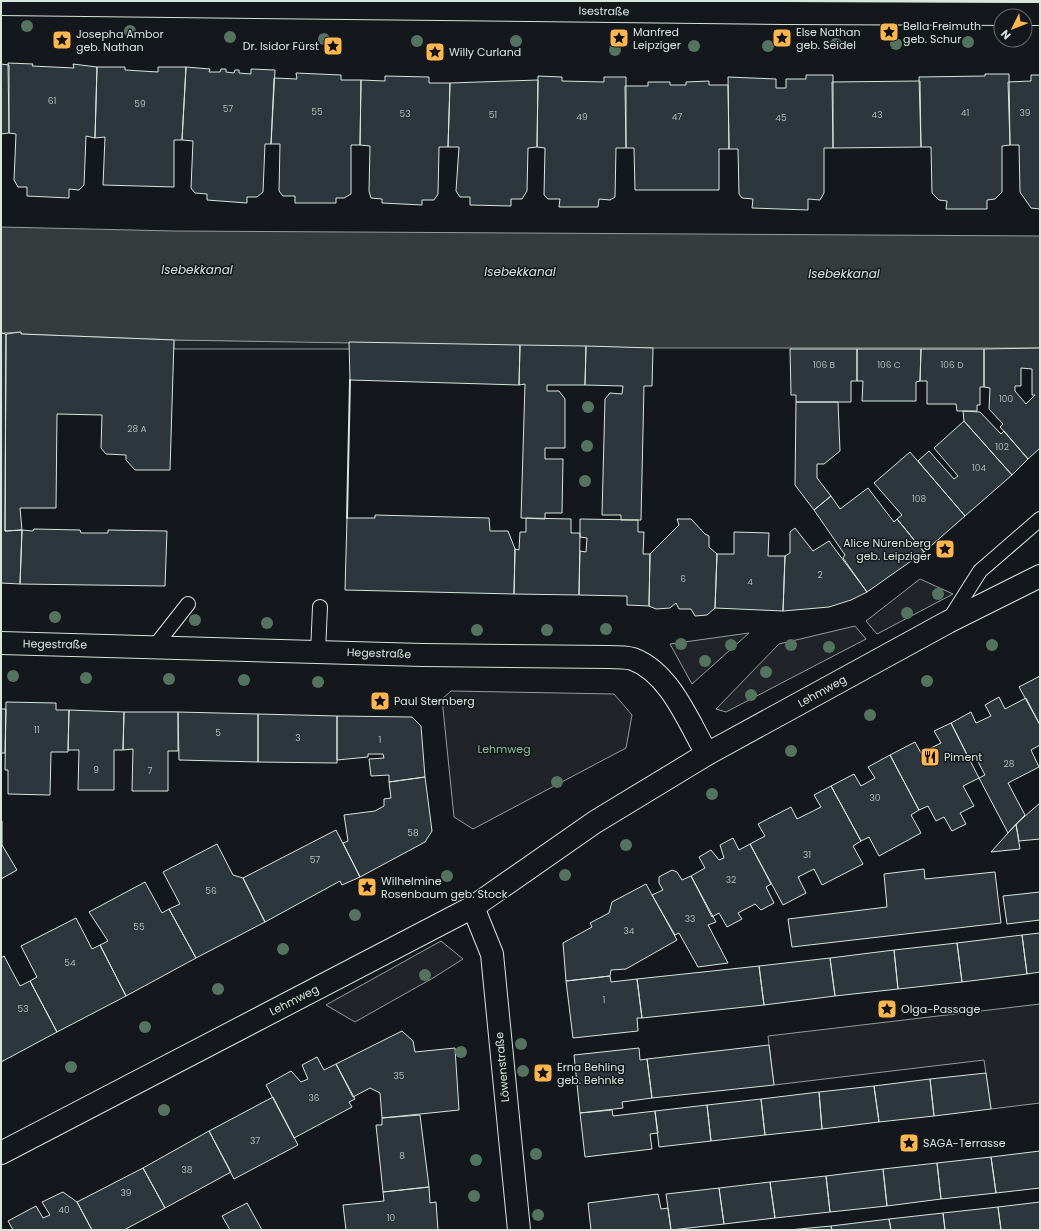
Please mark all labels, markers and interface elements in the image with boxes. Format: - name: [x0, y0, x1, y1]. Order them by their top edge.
- street label: Isestraße: [578, 3, 630, 19]
- north arrow: [993, 8, 1033, 48]
- place label: Bella Freimuth geb. Schur: [903, 18, 981, 47]
- place icon: Bella Freimuth geb. Schur: [878, 21, 900, 43]
- place label: Manfred Leipziger: [633, 24, 681, 53]
- place label: Else Nathan geb. Seidel: [796, 24, 861, 53]
- place label: Josepha Ambor geb. Nathan: [76, 26, 164, 55]
- text: N: [997, 26, 1014, 43]
- place icon: Manfred Leipziger: [608, 27, 630, 49]
- place icon: Else Nathan geb. Seidel: [771, 27, 793, 49]
- place icon: Josepha Ambor geb. Nathan: [51, 29, 73, 51]
- place icon: Dr. Isidor Fürst: [322, 35, 344, 57]
- place label: Dr. Isidor Fürst: [243, 38, 319, 54]
- place icon: Willy Curland: [424, 41, 446, 63]
- place label: Willy Curland: [449, 44, 521, 60]
- house number: 61: [48, 95, 56, 107]
- house number: 59: [134, 98, 146, 110]
- house number: 57: [223, 103, 233, 115]
- house number: 55: [311, 106, 323, 118]
- house number: 41: [961, 107, 969, 119]
- house number: 39: [1020, 107, 1031, 119]
- house number: 53: [400, 108, 410, 120]
- house number: 51: [489, 109, 497, 121]
- house number: 43: [872, 109, 882, 121]
- house number: 49: [576, 111, 588, 123]
- house number: 47: [672, 111, 682, 123]
- house number: 45: [775, 112, 787, 124]
- water label: Isebekkanal: [161, 261, 233, 278]
- water label: Isebekkanal: [484, 263, 556, 280]
- water label: Isebekkanal: [808, 265, 880, 282]
- house number: 106 B: [813, 359, 836, 371]
- house number: 106 C: [877, 359, 901, 371]
- house number: 106 D: [940, 359, 964, 371]
- house number: 100: [999, 393, 1013, 405]
- house number: 28 A: [127, 423, 147, 435]
- house number: 102: [995, 441, 1009, 453]
- house number: 104: [972, 462, 986, 474]
- house number: 108: [912, 493, 926, 505]
- place label: Alice Nürenberg geb. Leipziger: [843, 535, 931, 564]
- place icon: Alice Nürenberg geb. Leipziger: [934, 538, 956, 560]
- house number: 2: [817, 569, 823, 581]
- house number: 6: [680, 573, 686, 585]
- house number: 4: [747, 576, 753, 588]
- street label: Hegestraße: [23, 635, 87, 653]
- street label: Hegestraße: [347, 644, 412, 662]
- street label: Lehmweg: [795, 671, 849, 711]
- place icon: Paul Sternberg: [369, 690, 391, 712]
- place label: Paul Sternberg: [394, 693, 475, 709]
- house number: 11: [34, 724, 40, 736]
- house number: 5: [215, 727, 221, 739]
- house number: 3: [295, 732, 301, 744]
- house number: 1: [379, 734, 382, 746]
- park label: Lehmweg: [477, 741, 531, 757]
- restaurant icon: Piment: [919, 746, 941, 768]
- place label: Piment: [944, 749, 982, 765]
- house number: 28: [1004, 758, 1015, 770]
- house number: 9: [93, 764, 99, 776]
- house number: 7: [148, 765, 153, 777]
- house number: 30: [870, 792, 881, 804]
- house number: 58: [407, 827, 419, 839]
- house number: 31: [803, 849, 811, 861]
- house number: 57: [310, 854, 320, 866]
- place label: Wilhelmine Rosenbaum geb. Stock: [381, 873, 508, 902]
- house number: 32: [726, 874, 736, 886]
- place icon: Wilhelmine Rosenbaum geb. Stock: [356, 876, 378, 898]
- house number: 56: [205, 885, 217, 897]
- house number: 33: [685, 913, 695, 925]
- house number: 55: [133, 921, 145, 933]
- house number: 34: [624, 925, 635, 937]
- house number: 54: [64, 957, 76, 969]
- street label: Lehmweg: [267, 981, 321, 1019]
- house number: 1: [603, 994, 606, 1006]
- place icon: Olga-Passage: [876, 998, 898, 1020]
- place label: Olga-Passage: [901, 1001, 980, 1017]
- house number: 53: [18, 1003, 28, 1015]
- street label: Löwenstraße: [491, 1031, 513, 1103]
- place label: Erna Behling geb. Behnke: [557, 1059, 625, 1088]
- place icon: Erna Behling geb. Behnke: [532, 1062, 554, 1084]
- house number: 35: [394, 1070, 405, 1082]
- house number: 36: [308, 1092, 320, 1104]
- place icon: SAGA-Terrasse: [898, 1132, 920, 1154]
- house number: 37: [250, 1135, 260, 1147]
- place label: SAGA-Terrasse: [923, 1135, 1006, 1151]
- house number: 8: [399, 1150, 405, 1162]
- house number: 38: [182, 1164, 193, 1176]
- house number: 39: [121, 1187, 132, 1199]
- house number: 40: [58, 1204, 70, 1216]
- house number: 10: [387, 1212, 396, 1224]

